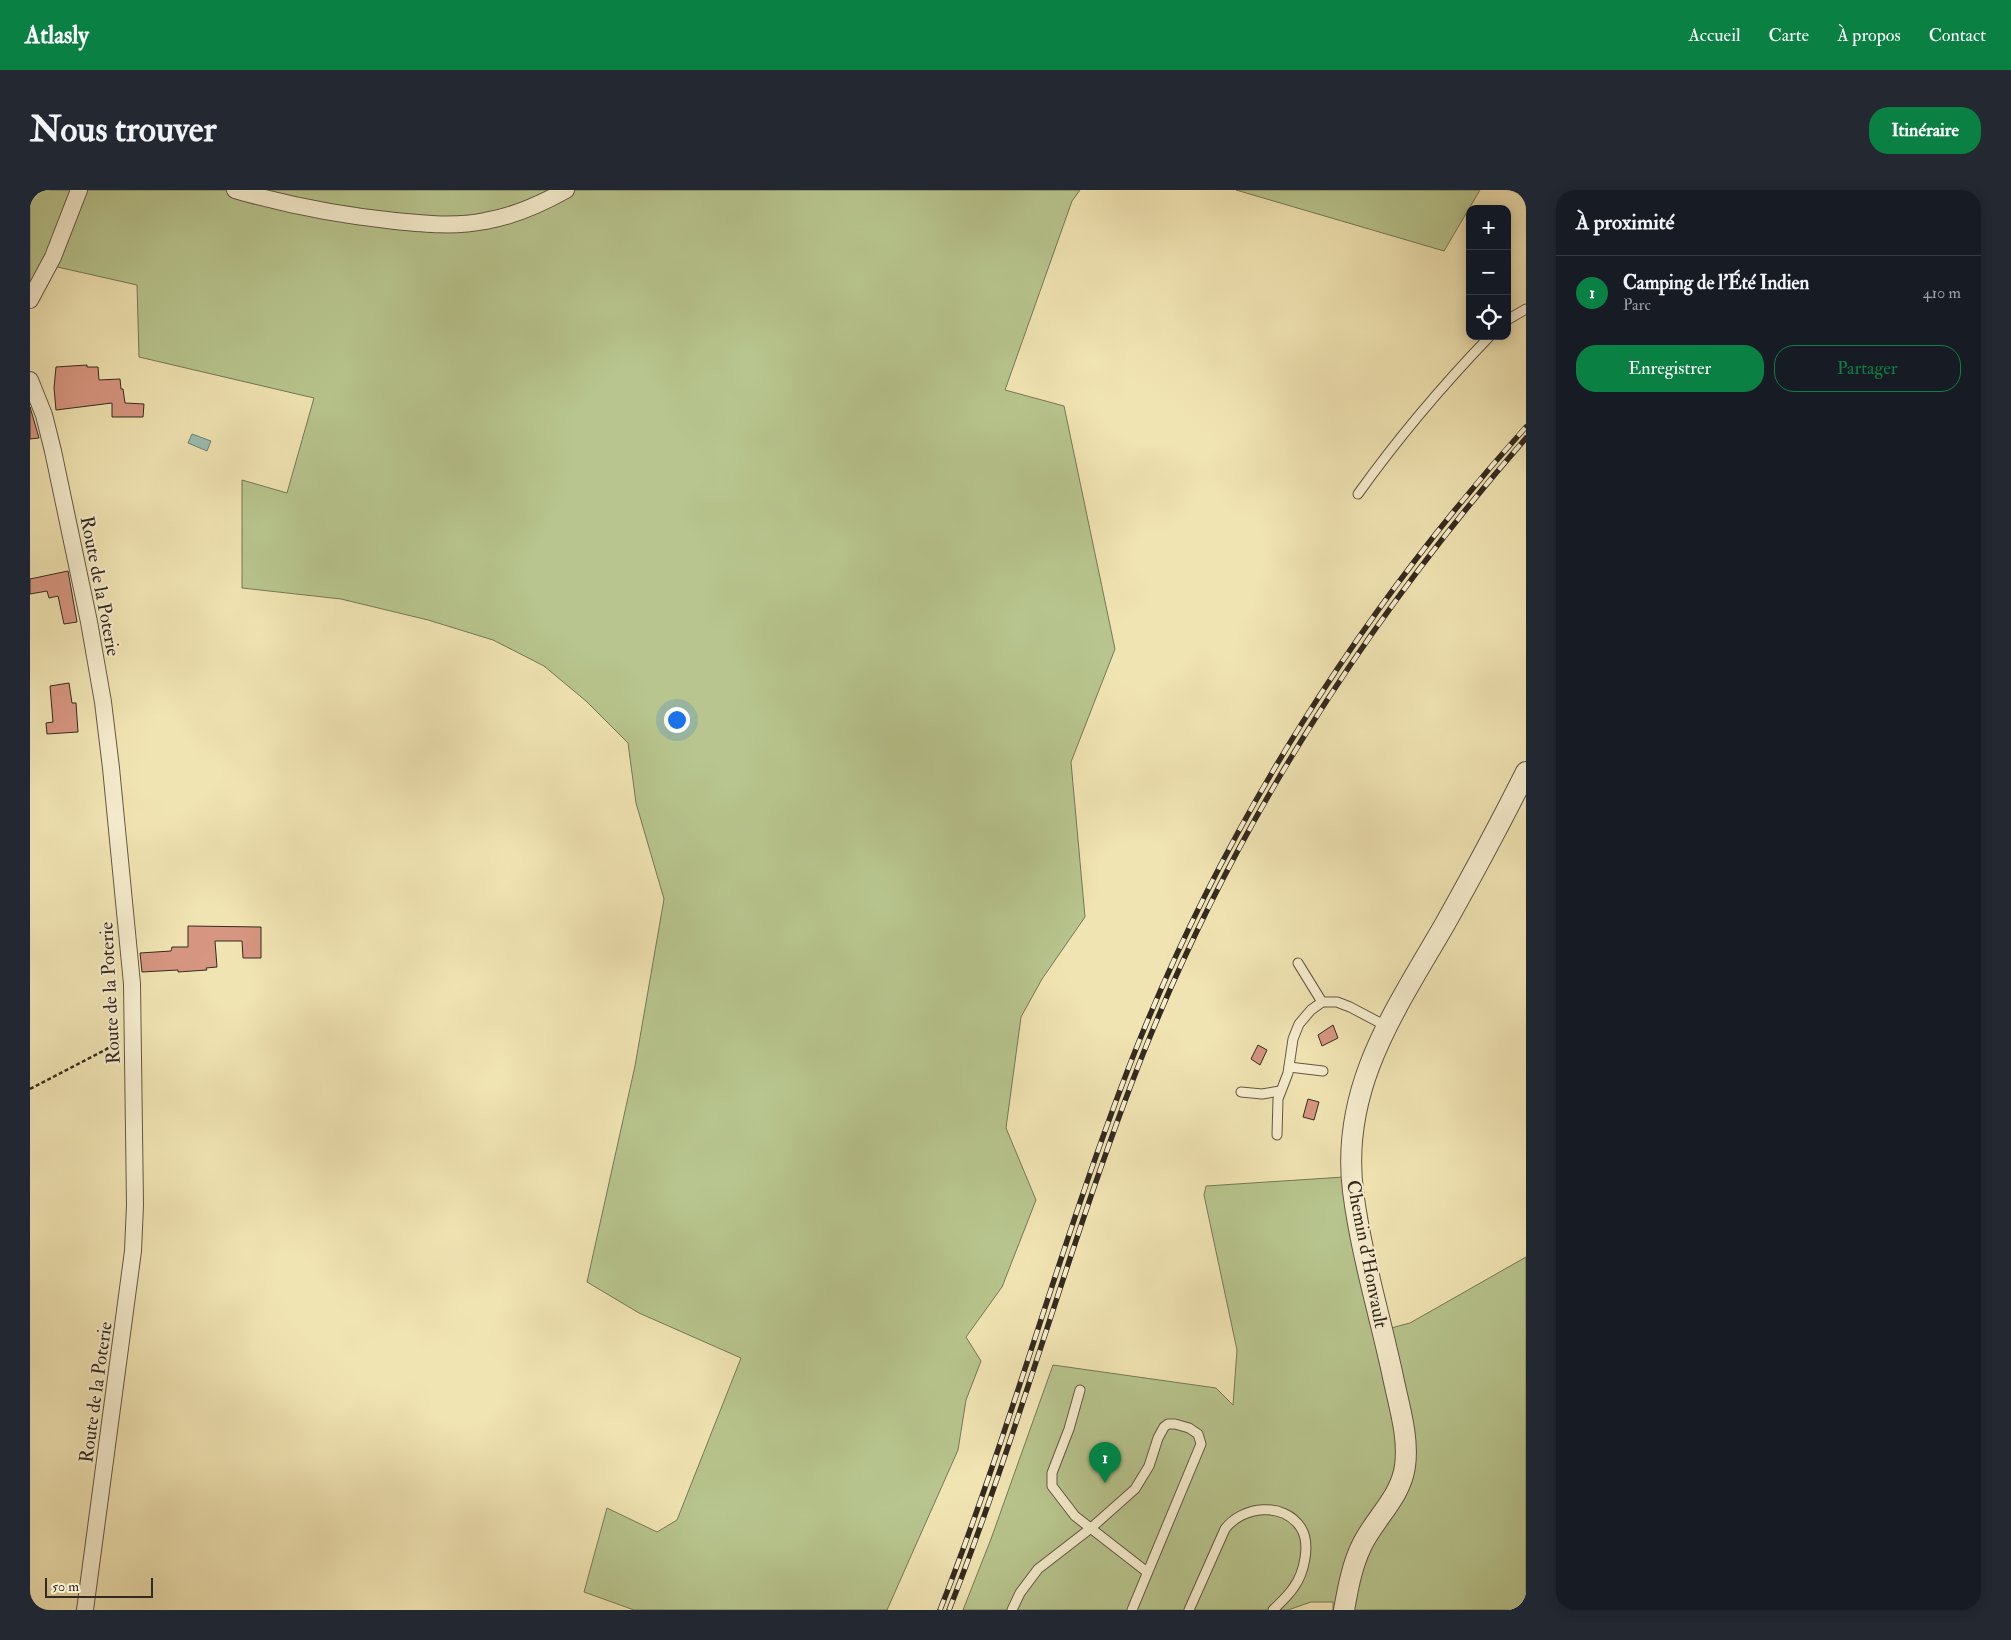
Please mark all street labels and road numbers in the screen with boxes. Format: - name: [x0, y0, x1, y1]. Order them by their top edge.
- street label: Route de la Poterie: [75, 514, 125, 658]
- street label: Route de la Poterie: [94, 921, 126, 1065]
- street label: Chemin d'Honvault: [1341, 1178, 1393, 1330]
- street label: Route de la Poterie: [74, 1320, 118, 1464]

